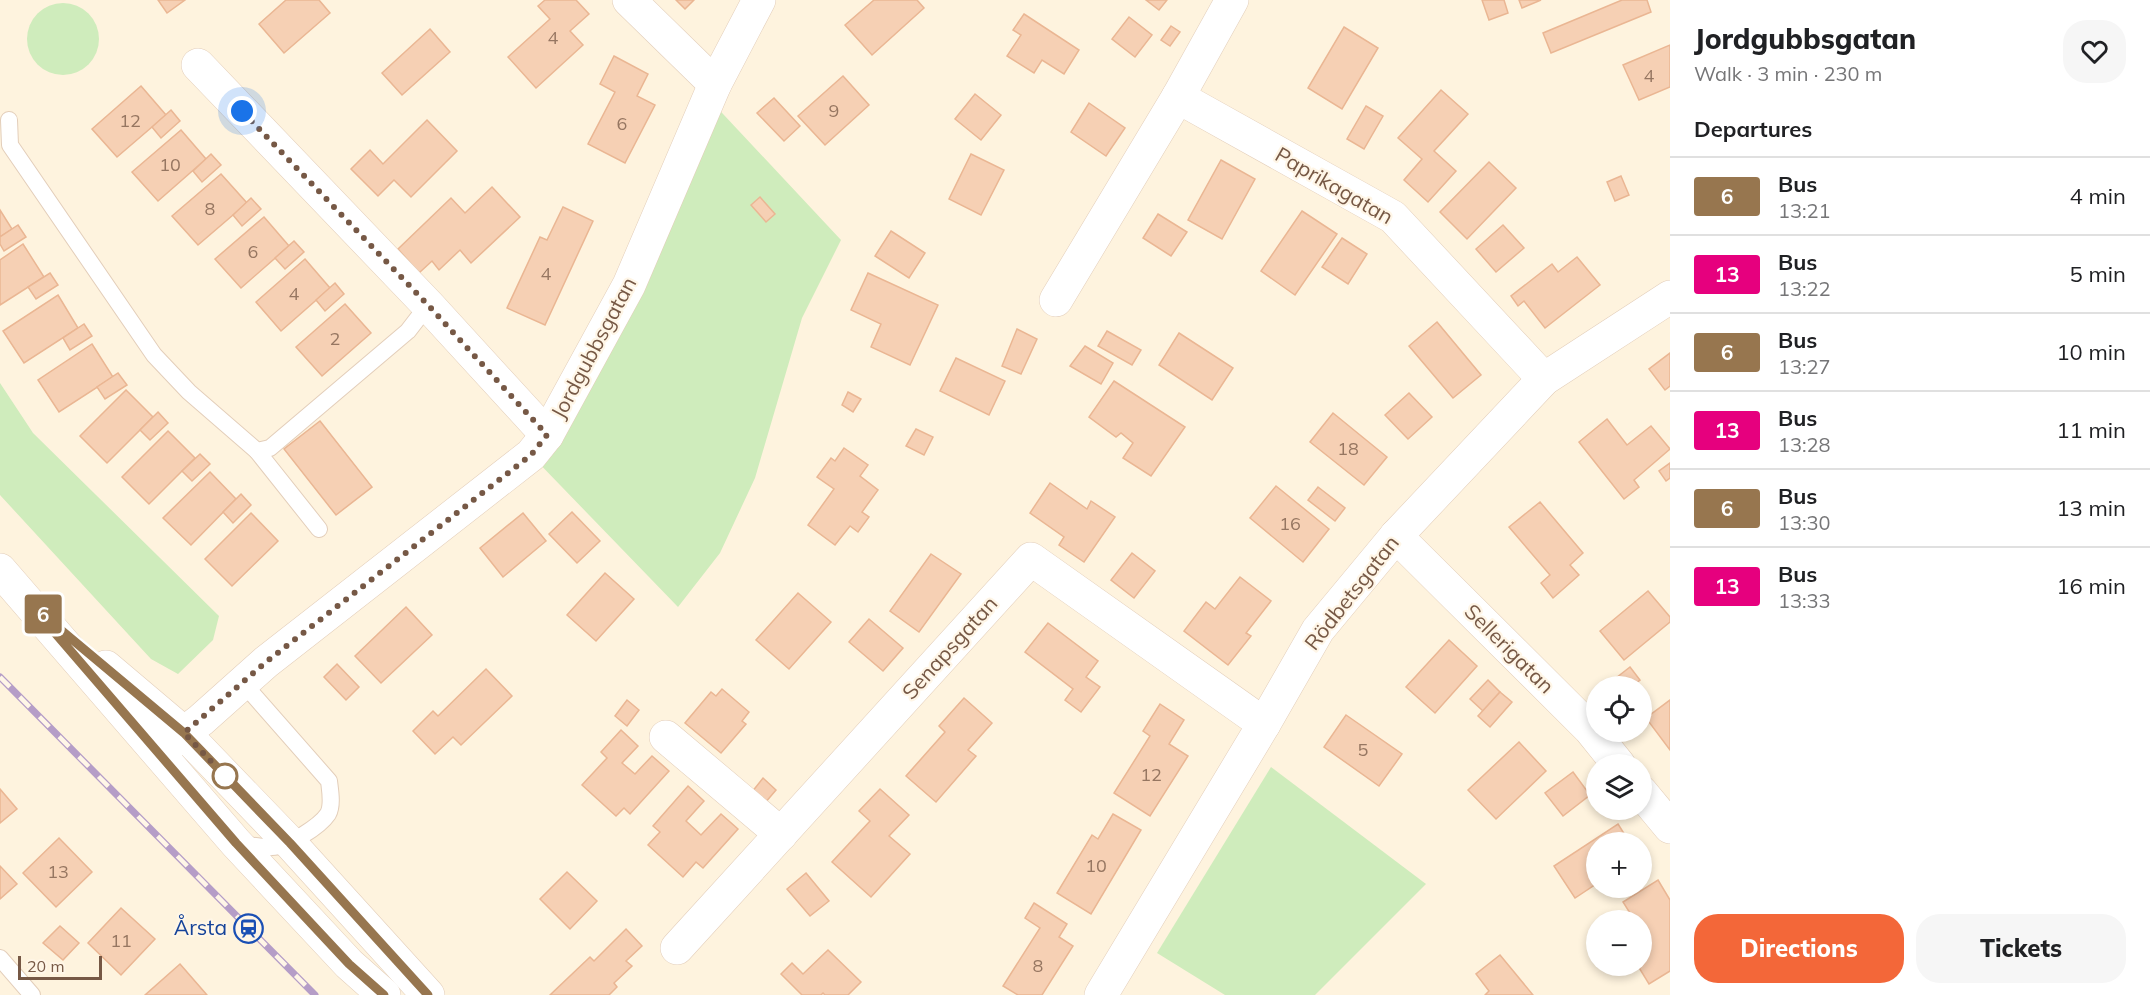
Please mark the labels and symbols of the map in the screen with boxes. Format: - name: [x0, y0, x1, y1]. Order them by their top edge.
- house number: 4: [548, 26, 559, 49]
- house number: 4: [1644, 64, 1655, 87]
- your location: [227, 96, 257, 126]
- house number: 9: [829, 99, 839, 122]
- house number: 12: [119, 109, 141, 132]
- house number: 6: [617, 112, 627, 135]
- street label: Paprikagatan: [1271, 141, 1398, 229]
- house number: 10: [159, 153, 181, 176]
- house number: 8: [205, 197, 215, 220]
- house number: 6: [248, 240, 258, 263]
- house number: 4: [541, 262, 552, 285]
- street label: Jordgubbsgatan: [545, 272, 641, 423]
- house number: 4: [289, 282, 300, 305]
- house number: 2: [330, 327, 340, 350]
- house number: 18: [1337, 437, 1359, 460]
- house number: 16: [1279, 512, 1301, 535]
- street label: Rödbetsgatan: [1298, 530, 1404, 655]
- street label: Senapsgatan: [896, 590, 1002, 704]
- line badge: 6: [24, 594, 63, 634]
- street label: Sellerigatan: [1459, 598, 1560, 699]
- house number: 5: [1358, 738, 1369, 761]
- unlabelled marker: [212, 763, 238, 789]
- house number: 12: [1140, 763, 1162, 786]
- house number: 10: [1085, 854, 1107, 877]
- house number: 13: [47, 860, 69, 883]
- station icon: Årsta: [232, 912, 264, 944]
- place label: Årsta: [174, 914, 227, 940]
- house number: 11: [110, 929, 132, 952]
- scale bar: [18, 953, 102, 980]
- house number: 8: [1033, 954, 1043, 977]

